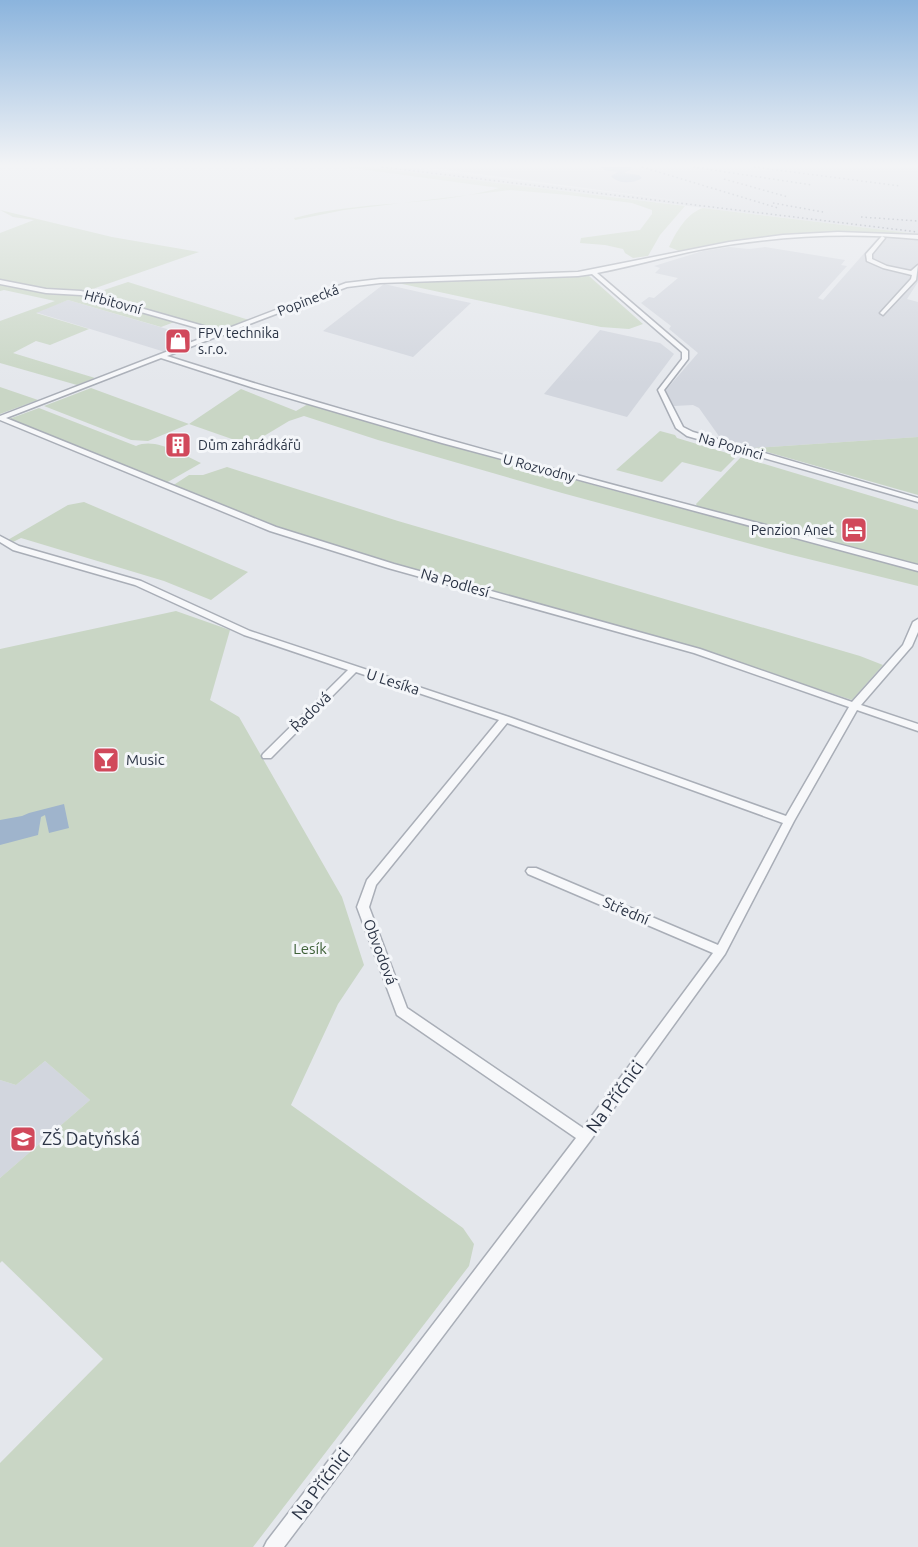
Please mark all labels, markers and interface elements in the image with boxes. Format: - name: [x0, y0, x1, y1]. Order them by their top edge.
- street label: Popinecká: [275, 281, 341, 319]
- street label: Hřbitovní: [83, 287, 144, 317]
- place label: FPV technika s.r.o.: [198, 325, 279, 357]
- shop icon: FPV technika s.r.o.: [163, 326, 193, 356]
- street label: Na Popinci: [697, 429, 765, 463]
- building icon: Dům zahrádkářů: [163, 430, 193, 460]
- place label: Dům zahrádkářů: [198, 437, 301, 453]
- street label: U Rozvodny: [501, 451, 577, 485]
- hotel icon: Penzion Anet: [839, 515, 869, 545]
- place label: Penzion Anet: [751, 522, 834, 538]
- street label: Na Podlesí: [419, 565, 492, 601]
- street label: U Lesíka: [364, 665, 422, 698]
- street label: Řadová: [287, 688, 334, 735]
- bar icon: Music: [91, 745, 121, 775]
- place label: Music: [126, 751, 165, 768]
- street label: Střední: [600, 893, 652, 928]
- street label: Obvodová: [360, 917, 401, 987]
- park label: Lesík: [293, 940, 327, 957]
- street label: Na Příčnici: [581, 1057, 647, 1136]
- school or university icon: ZŠ Datyňská: [8, 1124, 38, 1154]
- place label: ZŠ Datyňská: [42, 1127, 140, 1148]
- street label: Na Příčnici: [287, 1444, 353, 1523]

